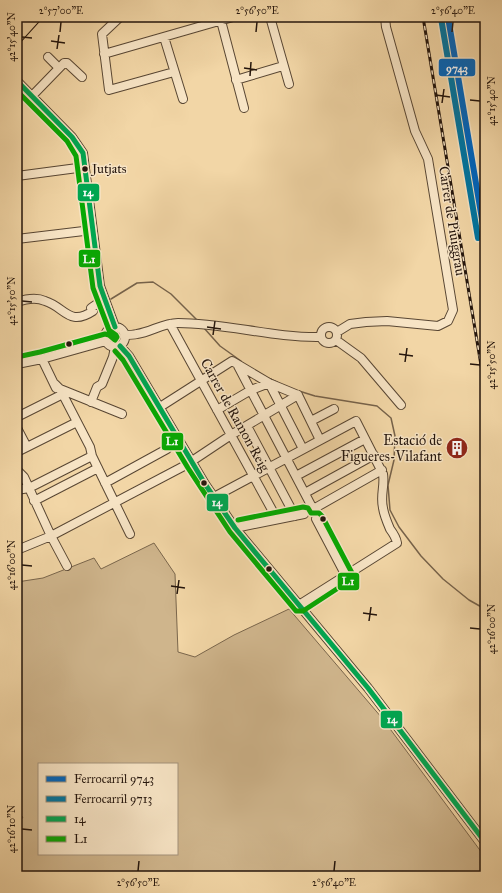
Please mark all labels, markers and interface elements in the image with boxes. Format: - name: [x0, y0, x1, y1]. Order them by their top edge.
- text: 2°57'00"E: [39, 5, 83, 17]
- text: 2°56'50"E: [235, 5, 279, 17]
- text: 2°56'40"E: [431, 5, 475, 17]
- text: 42°15'40"N: [6, 12, 18, 62]
- line badge: 9743: [438, 58, 476, 77]
- text: 9743: [446, 62, 468, 76]
- text: 42°15'40"N: [486, 76, 498, 126]
- place label: Jutjats: [90, 161, 127, 177]
- marker: Jutjats: [80, 164, 90, 174]
- street label: Carrer de Piuiggrau: [435, 165, 469, 277]
- line badge: 14: [77, 183, 100, 202]
- text: 14: [83, 186, 94, 200]
- line badge: L1: [78, 249, 101, 268]
- text: L1: [83, 253, 96, 266]
- text: 42°15'50"N: [6, 276, 18, 325]
- unlabelled marker: [64, 339, 74, 349]
- text: 42°15'50"N: [486, 340, 498, 389]
- street label: Carrer de Ramon Reig: [197, 355, 273, 475]
- line badge: L1: [161, 432, 184, 451]
- place label: Estació de Figueres-Vilafant: [341, 432, 442, 465]
- text: L1: [166, 435, 179, 448]
- building icon: Estació de Figueres-Vilafant: [444, 435, 470, 461]
- unlabelled marker: [199, 478, 209, 488]
- line badge: 14: [206, 493, 229, 512]
- text: 14: [212, 496, 223, 510]
- unlabelled marker: [318, 514, 328, 524]
- text: 42°16'00"N: [6, 539, 18, 590]
- unlabelled marker: [264, 564, 274, 574]
- line badge: L1: [337, 572, 360, 591]
- text: L1: [342, 575, 355, 588]
- text: 42°16'00"N: [486, 603, 498, 654]
- line badge: 14: [380, 710, 403, 729]
- text: 14: [387, 713, 398, 727]
- legend: [38, 763, 178, 855]
- text: Ferrocarril 9743: [74, 772, 154, 786]
- text: Ferrocarril 9713: [74, 792, 152, 806]
- text: 42°16'10"N: [6, 804, 18, 853]
- text: 14: [74, 812, 86, 826]
- text: L1: [74, 832, 88, 846]
- text: 2°56'50"E: [116, 877, 160, 889]
- text: 2°56'40"E: [312, 877, 356, 889]

